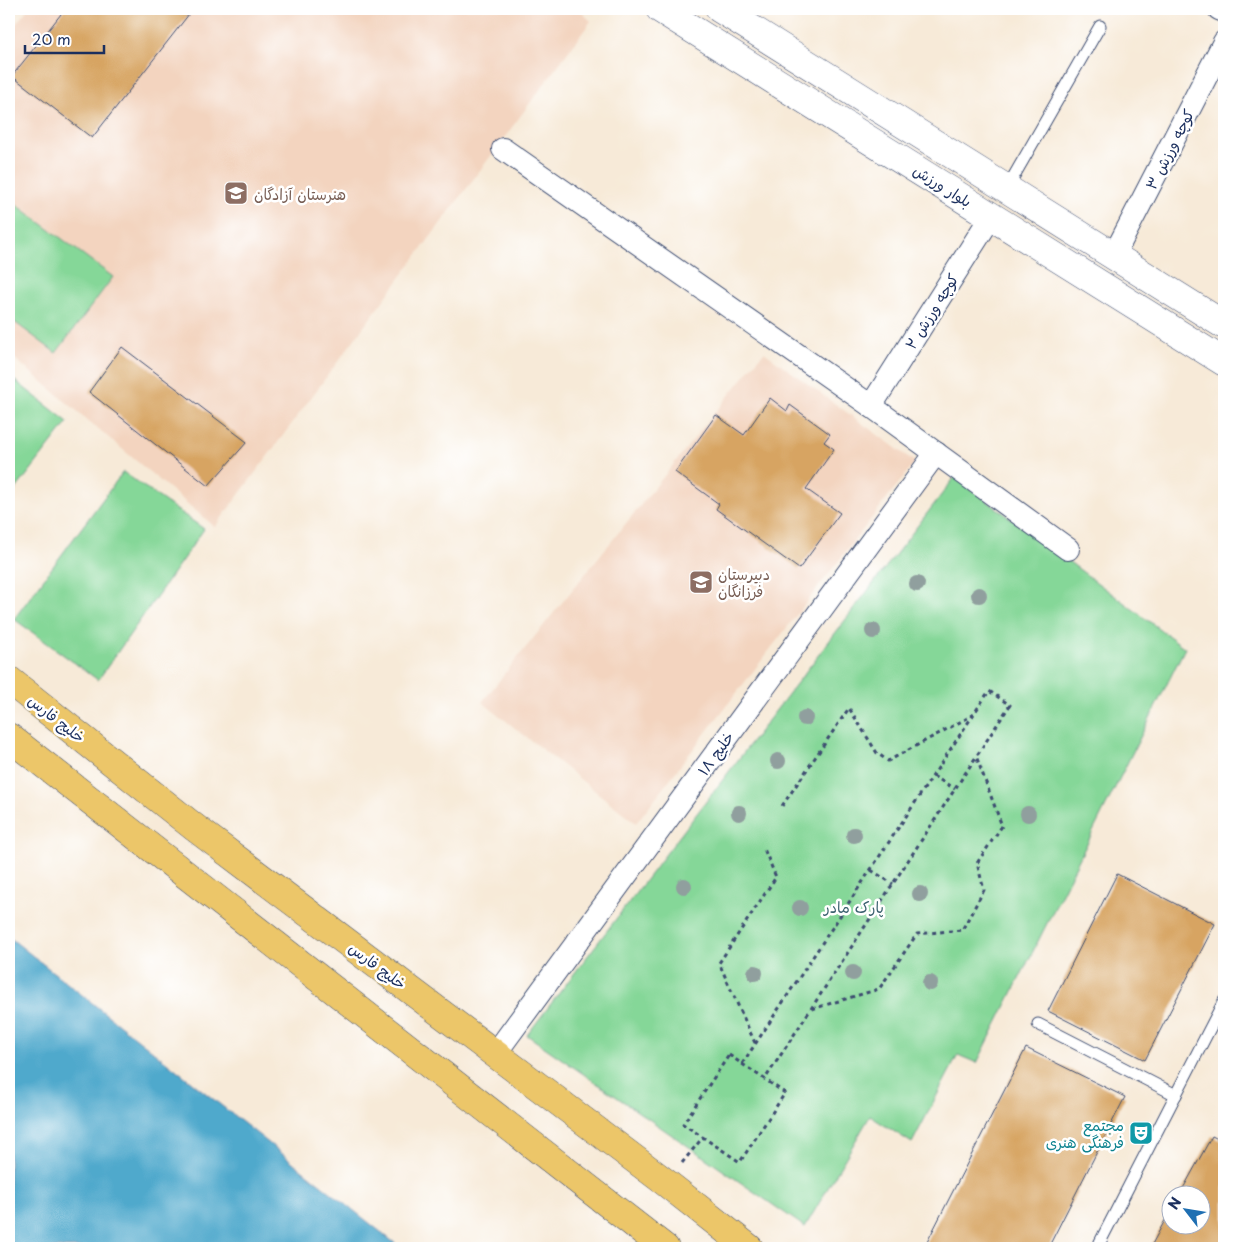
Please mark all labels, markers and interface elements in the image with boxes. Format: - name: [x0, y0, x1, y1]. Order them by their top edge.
- scale bar: [25, 22, 104, 54]
- text: 20 m: [32, 27, 71, 50]
- street label: کوچه ورزش ۳: [1139, 105, 1199, 193]
- street label: بلوار ورزش: [909, 158, 977, 212]
- school or university icon: هنرستان آزادگان: [223, 180, 249, 206]
- place label: هنرستان آزادگان: [254, 182, 346, 205]
- street label: کوچه ورزش ۲: [899, 269, 963, 353]
- place label: دبیرستان فرزانگان: [718, 562, 770, 602]
- school or university icon: دبیرستان فرزانگان: [688, 569, 714, 595]
- street label: خلیج فارس: [24, 688, 90, 748]
- street label: خلیج ۱۸: [691, 726, 739, 780]
- park label: پارک مادر: [823, 895, 884, 918]
- street label: خلیج فارس: [344, 936, 412, 994]
- place label: مجتمع فرهنگی هنری: [1046, 1113, 1124, 1153]
- theatre icon: مجتمع فرهنگی هنری: [1128, 1120, 1154, 1146]
- north arrow: [1160, 1184, 1210, 1234]
- text: N: [1163, 1193, 1186, 1213]

